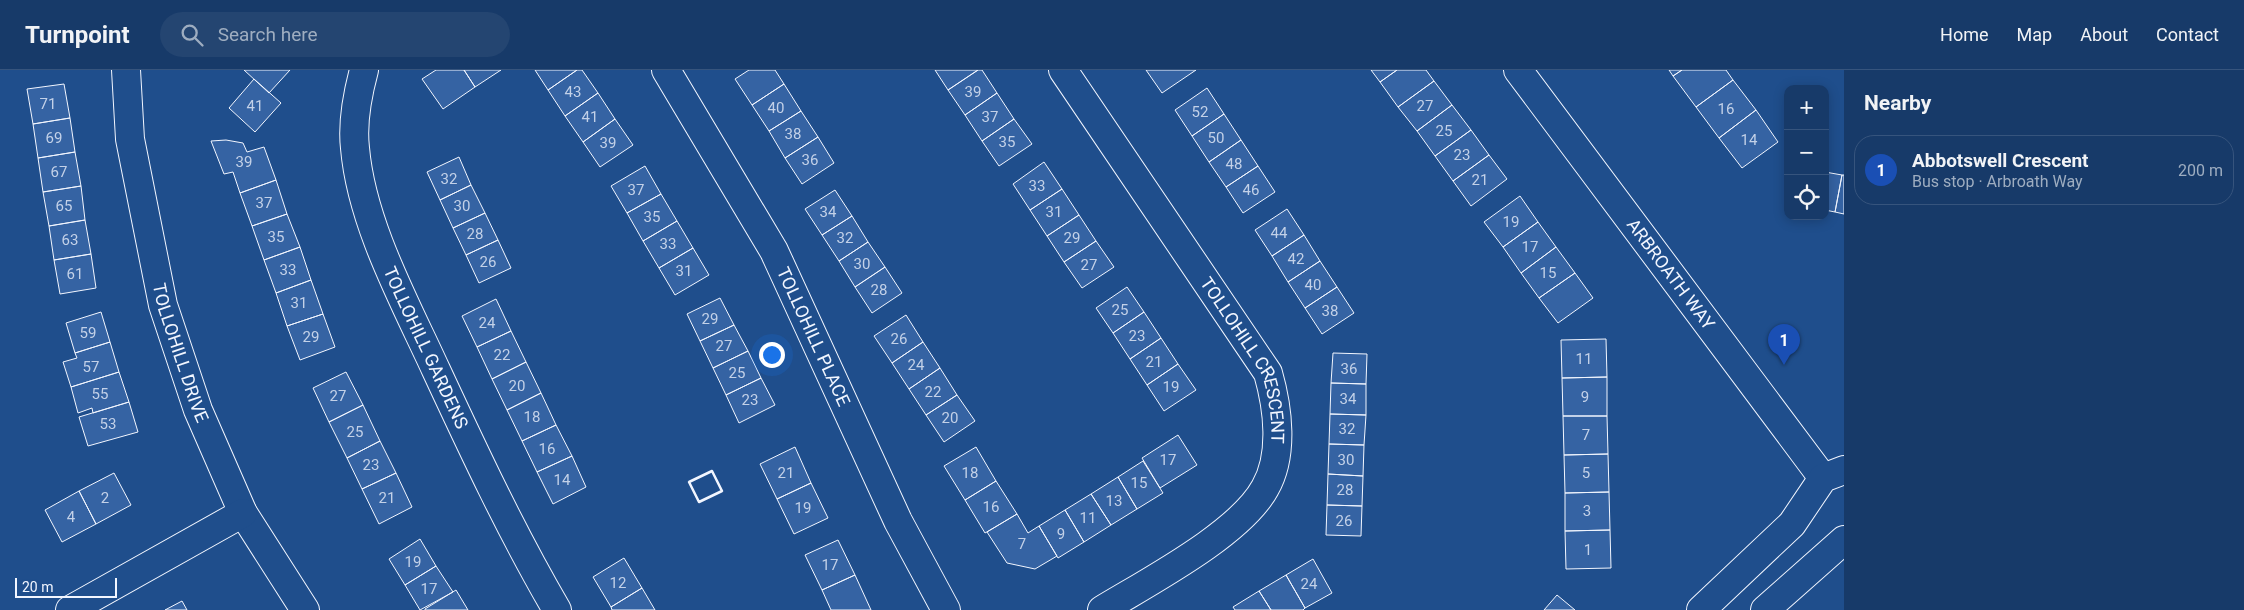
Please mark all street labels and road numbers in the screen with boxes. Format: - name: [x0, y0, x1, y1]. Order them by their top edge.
- street label: ARBROATH WAY: [1623, 214, 1720, 334]
- street label: TOLLOHILL GARDENS: [379, 263, 473, 432]
- street label: TOLLOHILL PLACE: [773, 264, 855, 409]
- street label: TOLLOHILL CRESCENT: [1196, 273, 1288, 444]
- street label: TOLLOHILL DRIVE: [149, 281, 213, 426]

